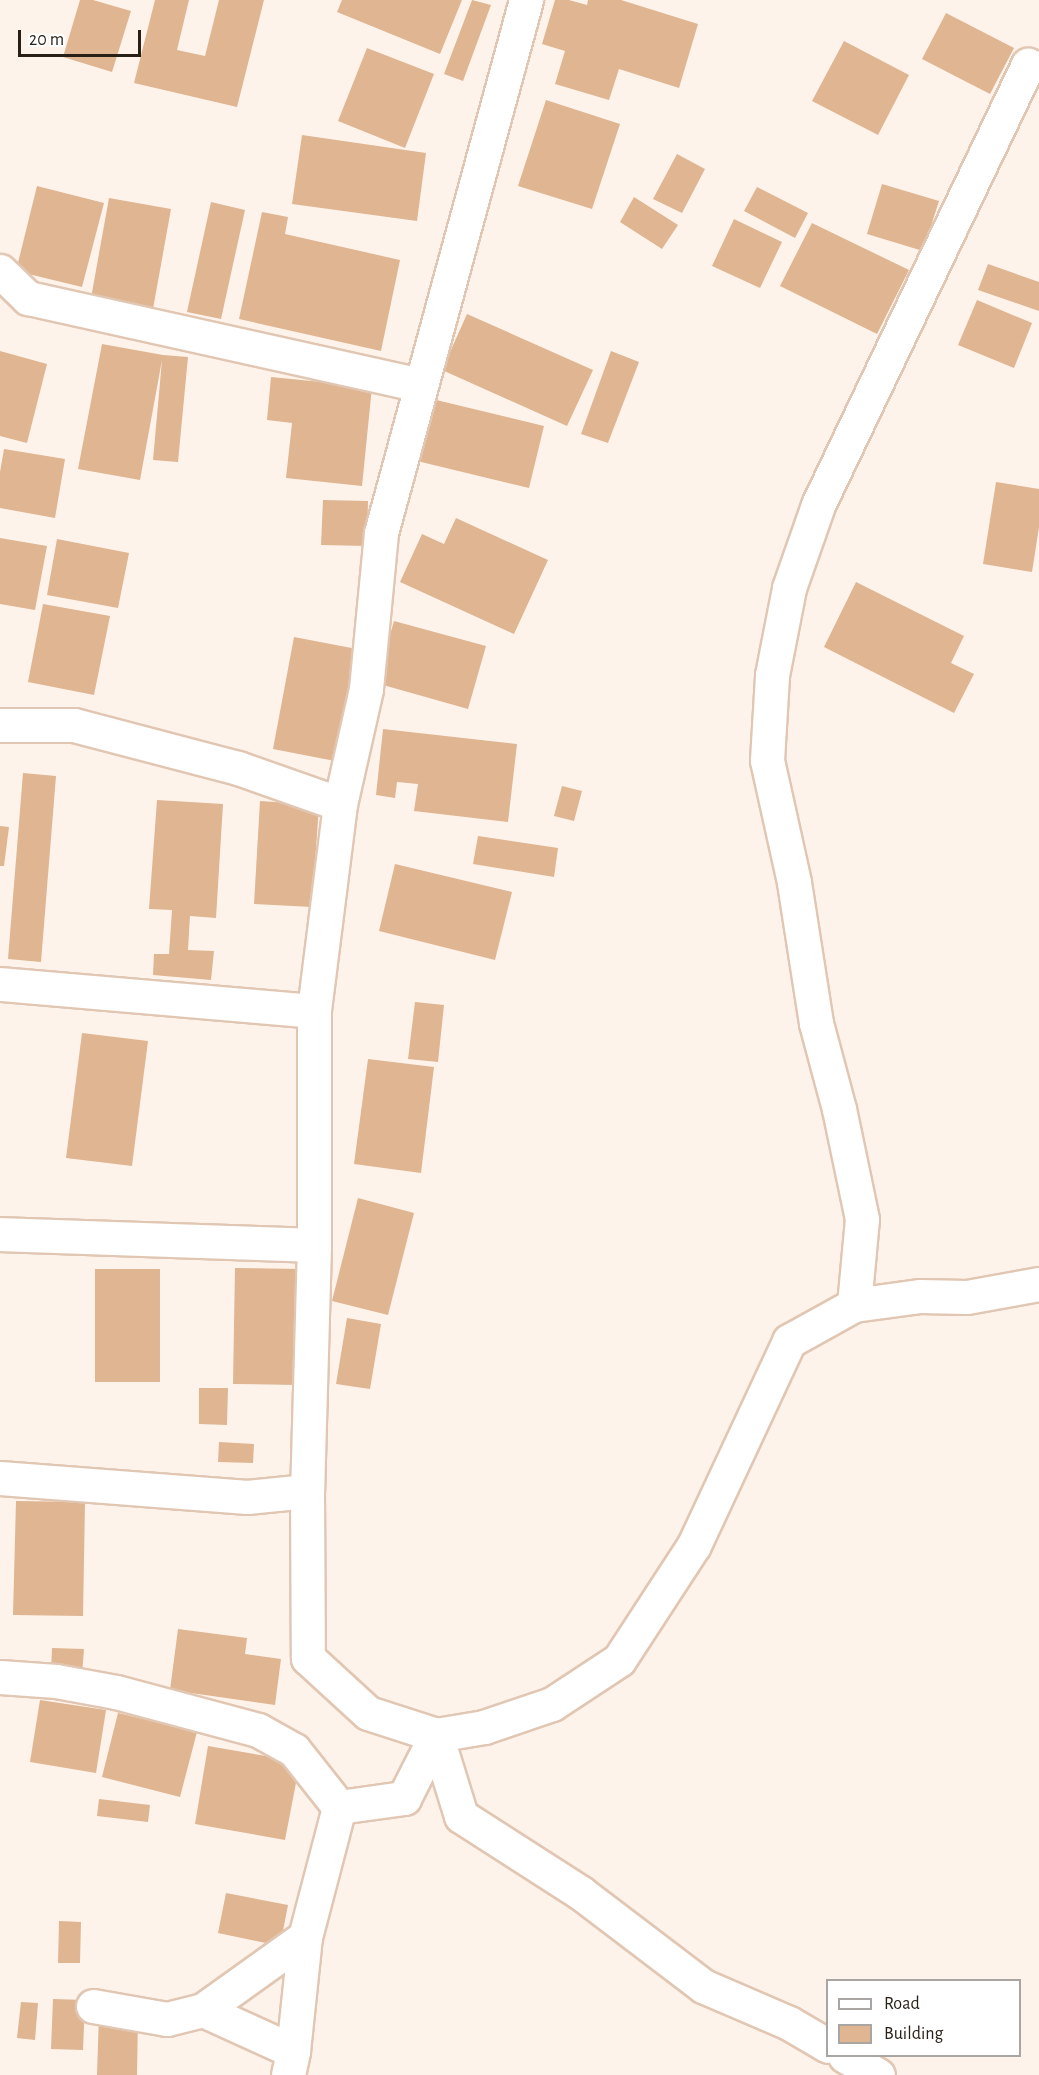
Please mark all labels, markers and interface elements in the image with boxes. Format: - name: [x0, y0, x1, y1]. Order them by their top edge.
- scale bar: [21, 18, 144, 56]
- text: 20 m: [29, 31, 64, 49]
- legend: [826, 1979, 1021, 2057]
- text: Road: [884, 1995, 920, 2013]
- text: Building: [884, 2025, 943, 2043]

